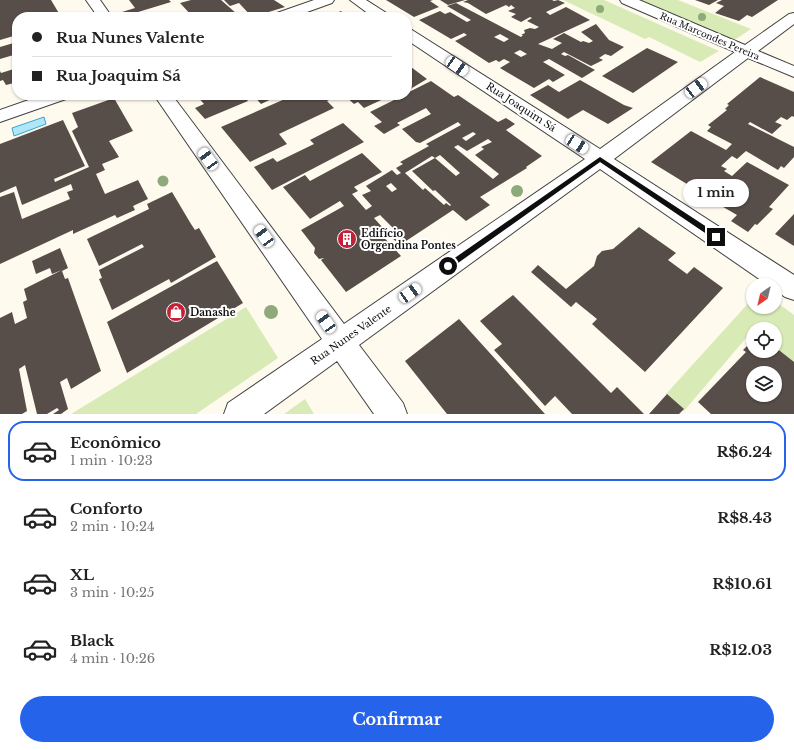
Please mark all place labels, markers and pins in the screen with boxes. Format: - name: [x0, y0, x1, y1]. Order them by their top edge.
- place label: Edifício Orgendina Pontes: [361, 227, 456, 252]
- building icon: Edifício Orgendina Pontes: [336, 228, 358, 250]
- shop icon: Danashe: [165, 301, 187, 323]
- place label: Danashe: [190, 306, 236, 319]

